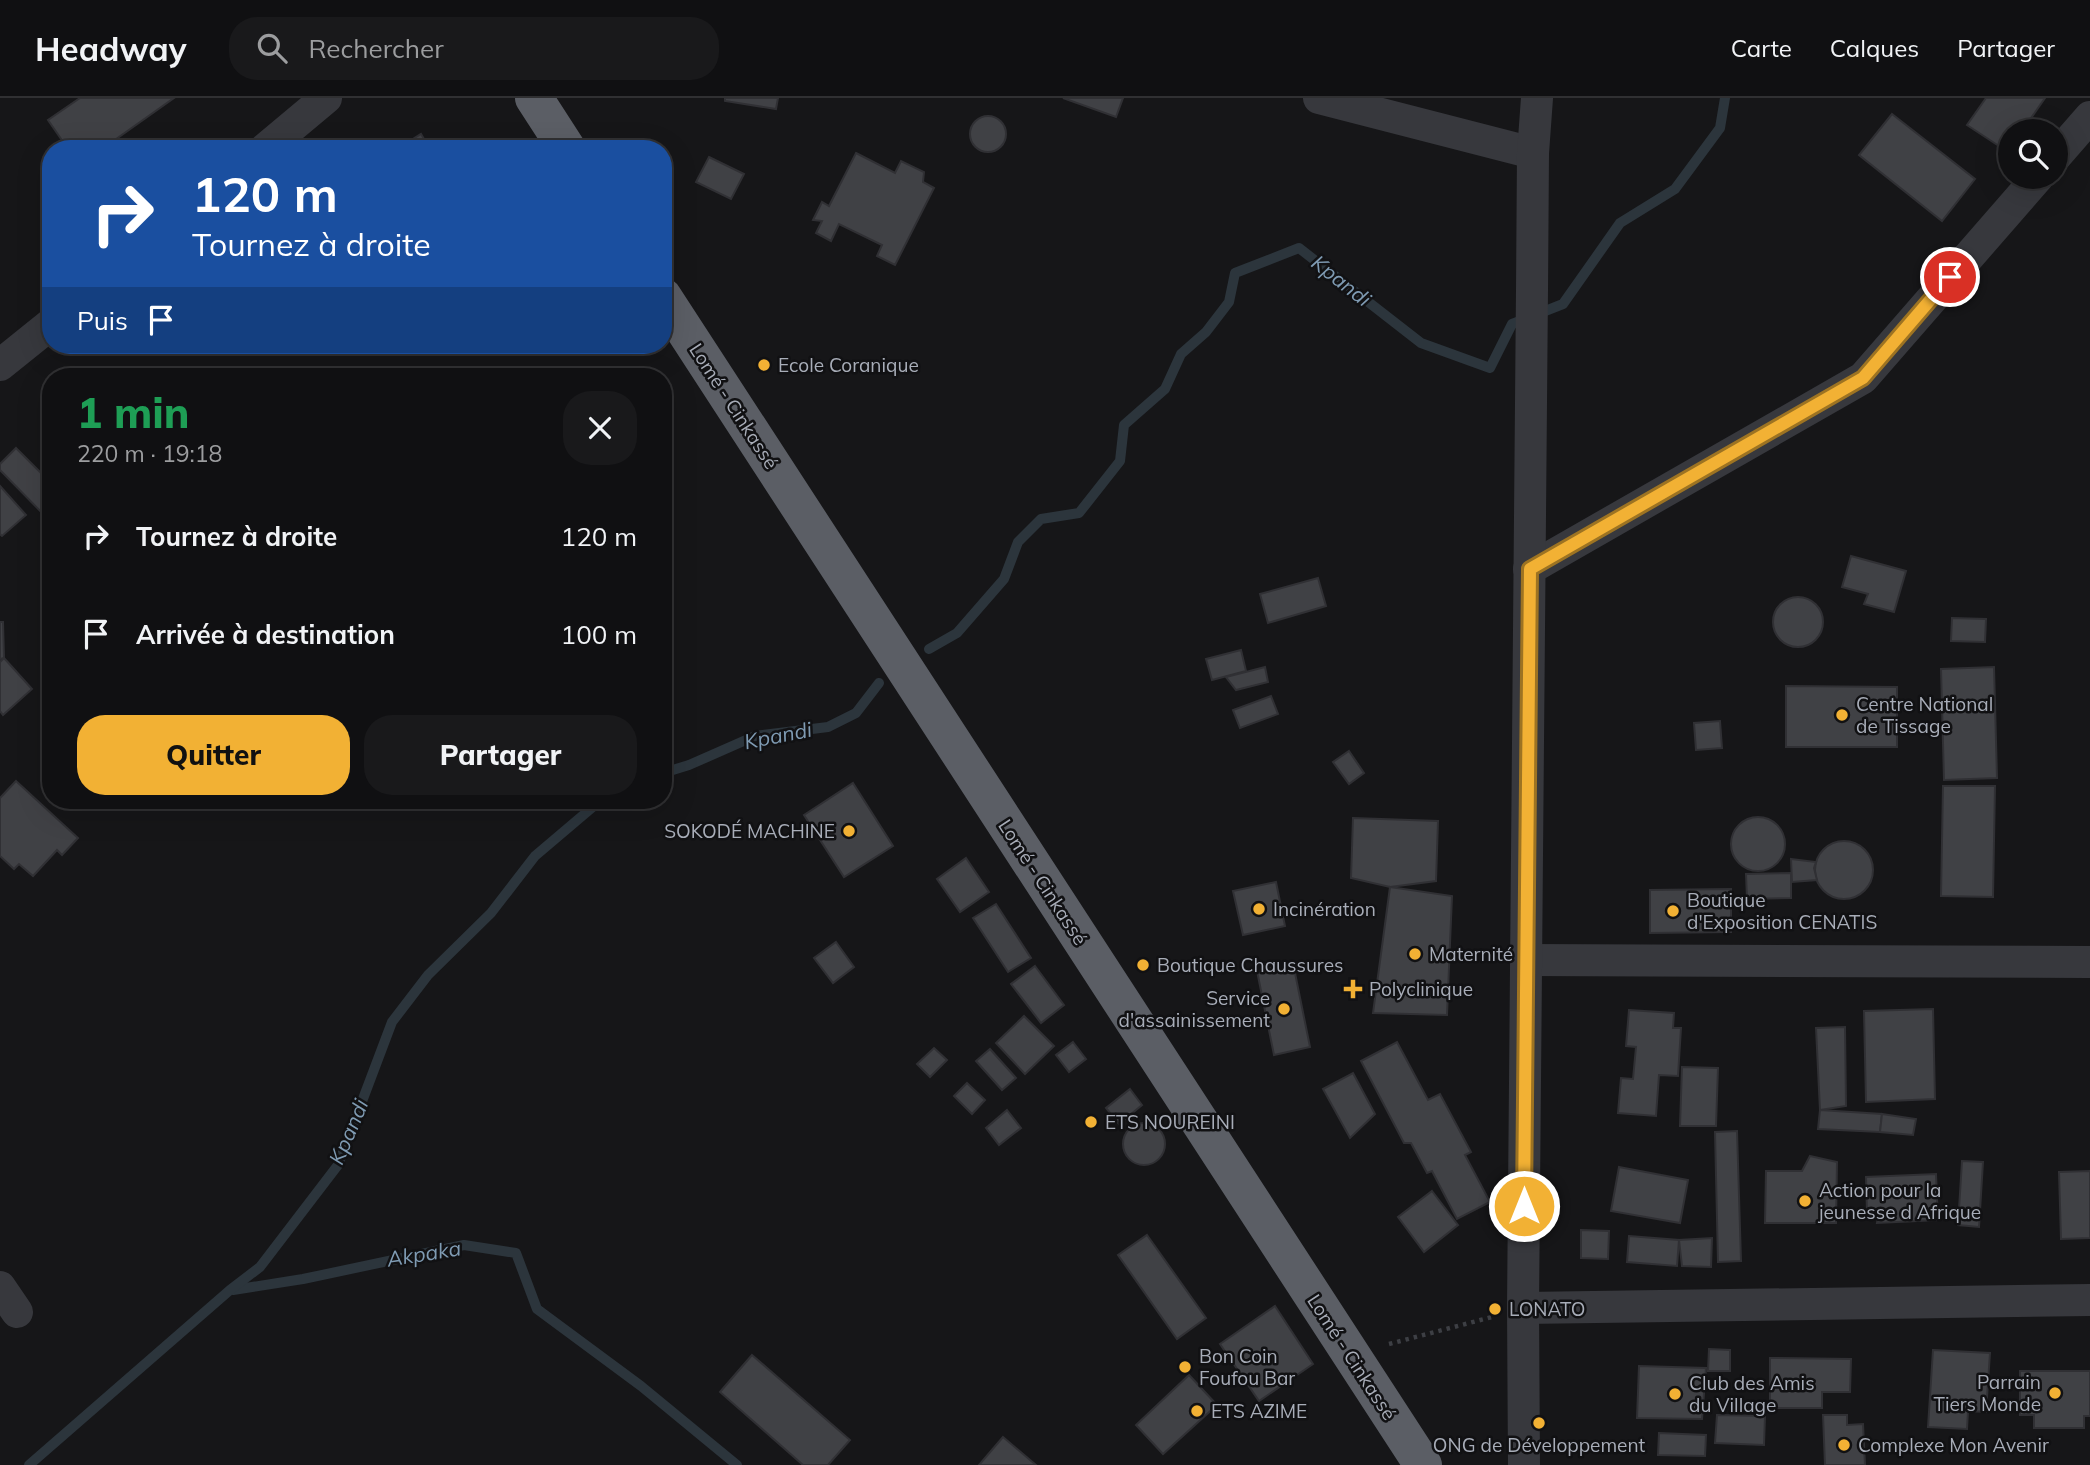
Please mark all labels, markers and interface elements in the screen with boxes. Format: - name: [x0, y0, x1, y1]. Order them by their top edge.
- search box: [229, 17, 719, 80]
- text: Headway: [35, 28, 187, 69]
- icon: search: [253, 29, 291, 67]
- text: Rechercher: [309, 32, 444, 65]
- text: Carte: [1731, 33, 1792, 63]
- text: Calques: [1830, 33, 1919, 63]
- text: Partager: [1957, 33, 2055, 63]
- map controls: [1998, 119, 2068, 189]
- button: search: [1998, 119, 2068, 189]
- text: 120 m: [192, 163, 338, 224]
- icon: right: [77, 168, 168, 259]
- text: Tournez à droite: [192, 224, 431, 264]
- pin: [1920, 247, 1980, 307]
- water label: Kpandi: [1307, 249, 1377, 312]
- icon: arrive: [1931, 258, 1969, 296]
- icon: arrive: [142, 301, 180, 339]
- text: Puis: [77, 304, 128, 337]
- street label: Lomé - Cinkassé: [684, 339, 784, 473]
- place label: Ecole Coranique: [778, 353, 919, 377]
- marker: Ecole Coranique: [756, 357, 772, 373]
- text: 1 min: [77, 386, 190, 439]
- button: close: [563, 391, 637, 465]
- text: 220 m · 19:18: [77, 439, 222, 468]
- icon: right: [77, 517, 115, 555]
- text: Tournez à droite: [136, 520, 337, 553]
- text: 120 m: [561, 520, 637, 553]
- icon: arrive: [77, 615, 115, 653]
- text: Arrivée à destination: [136, 618, 395, 651]
- text: 100 m: [561, 618, 637, 651]
- place label: Centre National de Tissage: [1856, 692, 1993, 738]
- marker: Centre National de Tissage: [1834, 707, 1850, 723]
- button: Quitter: [77, 715, 350, 795]
- button: Partager: [364, 715, 637, 795]
- water label: Kpandi: [742, 716, 815, 754]
- street label: Lomé - Cinkassé: [993, 815, 1093, 949]
- place label: SOKODÉ MACHINE: [664, 819, 835, 843]
- marker: SOKODÉ MACHINE: [841, 823, 857, 839]
- place label: Boutique d'Exposition CENATIS: [1687, 888, 1877, 934]
- place label: Incinération: [1273, 897, 1376, 921]
- marker: Incinération: [1251, 901, 1267, 917]
- marker: Boutique d'Exposition CENATIS: [1665, 903, 1681, 919]
- place label: Maternité: [1429, 942, 1513, 966]
- marker: Maternité: [1407, 946, 1423, 962]
- place label: Boutique Chaussures: [1157, 953, 1343, 977]
- marker: Boutique Chaussures: [1135, 957, 1151, 973]
- place label: Polyclinique: [1369, 977, 1473, 1001]
- marker: Polyclinique: [1343, 979, 1363, 999]
- place label: Service d'assainissement: [1119, 986, 1270, 1032]
- marker: Service d'assainissement: [1276, 1001, 1292, 1017]
- water label: Kpandi: [323, 1094, 374, 1168]
- place label: ETS NOUREINI: [1105, 1110, 1235, 1134]
- marker: ETS NOUREINI: [1083, 1114, 1099, 1130]
- position arrow: [1487, 1169, 1561, 1243]
- place label: Action pour la jeunesse d Afrique: [1817, 1178, 1981, 1224]
- marker: Action pour la jeunesse d Afrique: [1797, 1193, 1813, 1209]
- water label: Akpaka: [384, 1234, 463, 1272]
- street label: Lomé - Cinkassé: [1302, 1290, 1402, 1424]
- place label: LONATO: [1509, 1297, 1585, 1321]
- marker: LONATO: [1487, 1301, 1503, 1317]
- place label: Bon Coin Foufou Bar: [1199, 1344, 1295, 1390]
- marker: Bon Coin Foufou Bar: [1177, 1359, 1193, 1375]
- place label: Parrain Tiers Monde: [1933, 1370, 2041, 1416]
- place label: Club des Amis du Village: [1689, 1371, 1815, 1417]
- marker: Parrain Tiers Monde: [2047, 1385, 2063, 1401]
- marker: Club des Amis du Village: [1667, 1386, 1683, 1402]
- place label: ETS AZIME: [1211, 1399, 1307, 1423]
- marker: ETS AZIME: [1189, 1403, 1205, 1419]
- marker: ONG de Développement: [1531, 1415, 1547, 1431]
- place label: ONG de Développement: [1433, 1433, 1646, 1457]
- place label: Complexe Mon Avenir: [1858, 1433, 2049, 1457]
- marker: Complexe Mon Avenir: [1836, 1437, 1852, 1453]

